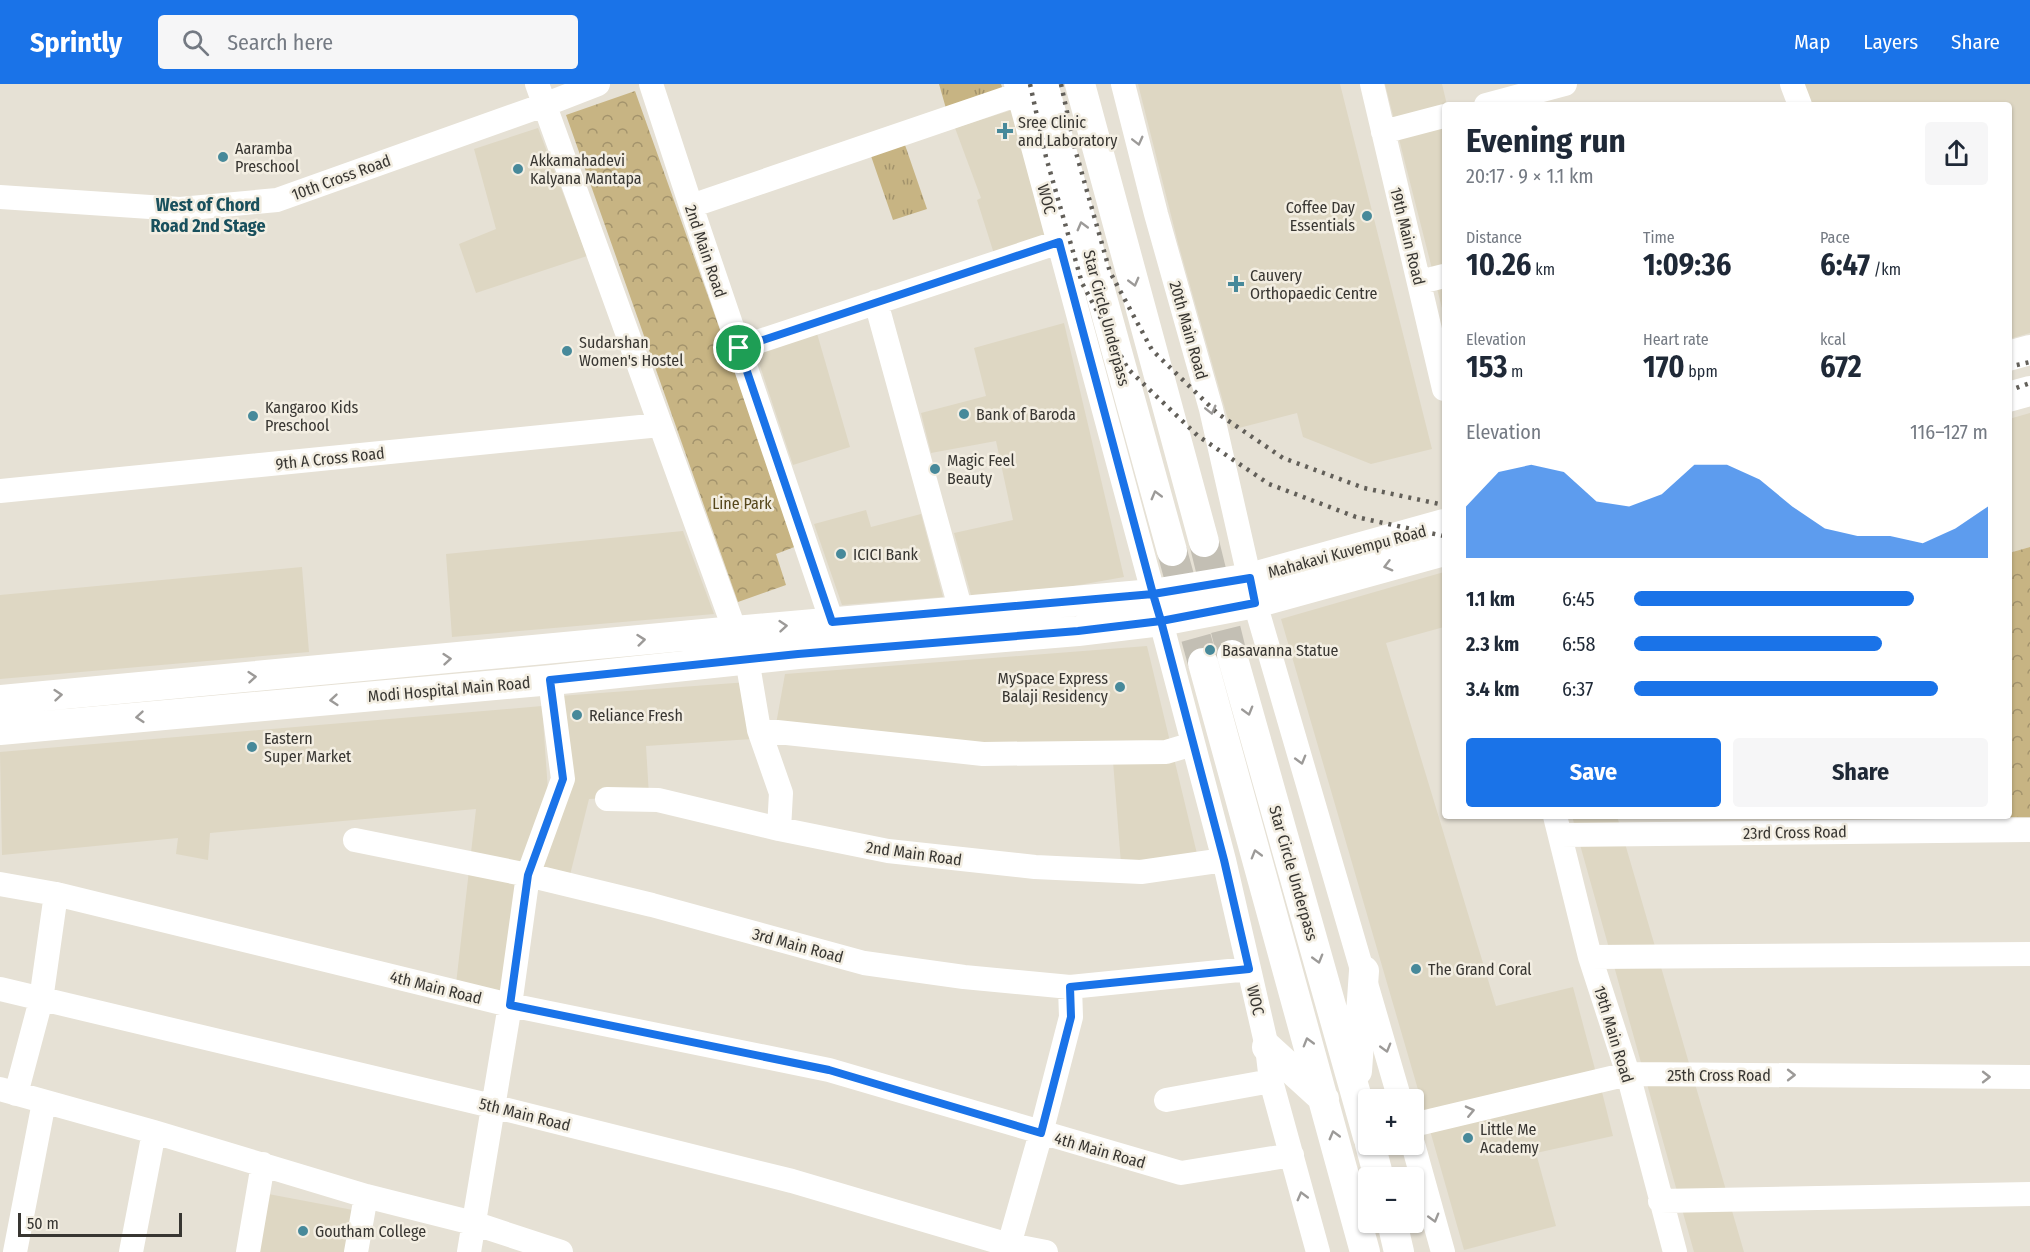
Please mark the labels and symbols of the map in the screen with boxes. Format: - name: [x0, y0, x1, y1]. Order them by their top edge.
- place label: Sree Clinic and Laboratory: [1018, 113, 1118, 150]
- marker: Sree Clinic and Laboratory: [996, 122, 1014, 140]
- one-way arrow: [1130, 136, 1143, 146]
- place label: Aaramba Preschool: [235, 139, 299, 176]
- marker: Aaramba Preschool: [216, 150, 230, 164]
- street label: 10th Cross Road: [289, 151, 393, 204]
- place label: Akkamahadevi Kalyana Mantapa: [530, 151, 642, 188]
- marker: Akkamahadevi Kalyana Mantapa: [511, 162, 525, 176]
- street label: WOC: [1033, 182, 1060, 216]
- street label: 19th Main Road: [1386, 185, 1429, 287]
- district label: West of Chord Road 2nd Stage: [150, 194, 266, 237]
- place label: Coffee Day Essentials: [1286, 198, 1356, 235]
- street label: 2nd Main Road: [681, 202, 730, 300]
- marker: Coffee Day Essentials: [1360, 209, 1374, 223]
- one-way arrow: [1077, 221, 1089, 232]
- street label: Star Circle Underpass: [1079, 248, 1134, 388]
- place label: Cauvery Orthopaedic Centre: [1250, 266, 1378, 303]
- marker: Cauvery Orthopaedic Centre: [1227, 275, 1245, 293]
- one-way arrow: [1127, 276, 1139, 287]
- street label: 20th Main Road: [1165, 279, 1212, 382]
- pin: [713, 322, 764, 373]
- place label: Sudarshan Women's Hostel: [579, 333, 683, 370]
- marker: Sudarshan Women's Hostel: [560, 344, 574, 358]
- place label: Kangaroo Kids Preschool: [265, 398, 358, 435]
- place label: Bank of Baroda: [976, 405, 1076, 424]
- one-way arrow: [1203, 405, 1216, 415]
- marker: Bank of Baroda: [957, 407, 971, 421]
- marker: Kangaroo Kids Preschool: [246, 409, 260, 423]
- street label: 9th A Cross Road: [275, 443, 385, 474]
- place label: Magic Feel Beauty: [947, 451, 1015, 488]
- marker: Magic Feel Beauty: [928, 462, 942, 476]
- one-way arrow: [1151, 490, 1163, 501]
- park label: Line Park: [712, 494, 772, 513]
- street label: Mahakavi Kuvempu Road: [1266, 521, 1428, 582]
- place label: ICICI Bank: [853, 545, 919, 564]
- marker: ICICI Bank: [834, 547, 848, 561]
- one-way arrow: [1383, 559, 1394, 571]
- one-way arrow: [779, 620, 788, 633]
- one-way arrow: [636, 634, 645, 647]
- place label: Basavanna Statue: [1222, 641, 1338, 660]
- marker: Basavanna Statue: [1203, 643, 1217, 657]
- one-way arrow: [442, 653, 451, 666]
- place label: MySpace Express Balaji Residency: [998, 669, 1109, 706]
- one-way arrow: [248, 671, 257, 684]
- street label: Modi Hospital Main Road: [367, 673, 531, 706]
- marker: MySpace Express Balaji Residency: [1113, 680, 1127, 694]
- one-way arrow: [54, 689, 63, 702]
- one-way arrow: [329, 693, 338, 706]
- one-way arrow: [1241, 705, 1253, 716]
- place label: Reliance Fresh: [589, 706, 683, 725]
- marker: Reliance Fresh: [570, 708, 584, 722]
- one-way arrow: [135, 710, 144, 723]
- place label: Eastern Super Market: [264, 729, 352, 766]
- marker: Eastern Super Market: [245, 740, 259, 754]
- one-way arrow: [1294, 754, 1306, 765]
- street label: Star Circle Underpass: [1265, 803, 1322, 943]
- street label: 23rd Cross Road: [1743, 822, 1847, 843]
- street label: 2nd Main Road: [865, 837, 963, 870]
- one-way arrow: [1251, 850, 1263, 860]
- street label: 3rd Main Road: [750, 924, 845, 967]
- one-way arrow: [1311, 953, 1323, 964]
- place label: The Grand Coral: [1428, 960, 1532, 979]
- marker: The Grand Coral: [1409, 962, 1423, 976]
- street label: 4th Main Road: [388, 967, 484, 1008]
- street label: WOC: [1243, 983, 1268, 1017]
- street label: 19th Main Road: [1590, 984, 1637, 1085]
- one-way arrow: [1303, 1037, 1316, 1047]
- one-way arrow: [1378, 1043, 1391, 1053]
- street label: 25th Cross Road: [1667, 1066, 1771, 1085]
- one-way arrow: [1787, 1069, 1796, 1081]
- one-way arrow: [1982, 1071, 1991, 1083]
- street label: 5th Main Road: [477, 1094, 572, 1135]
- one-way arrow: [1465, 1106, 1475, 1119]
- place label: Little Me Academy: [1480, 1120, 1540, 1157]
- street label: 4th Main Road: [1052, 1128, 1148, 1173]
- one-way arrow: [1329, 1130, 1341, 1141]
- marker: Little Me Academy: [1461, 1131, 1475, 1145]
- one-way arrow: [1297, 1191, 1310, 1201]
- scale bar: [18, 1210, 182, 1238]
- one-way arrow: [1427, 1212, 1439, 1223]
- place label: Goutham College: [315, 1222, 426, 1241]
- marker: Goutham College: [296, 1224, 310, 1238]

